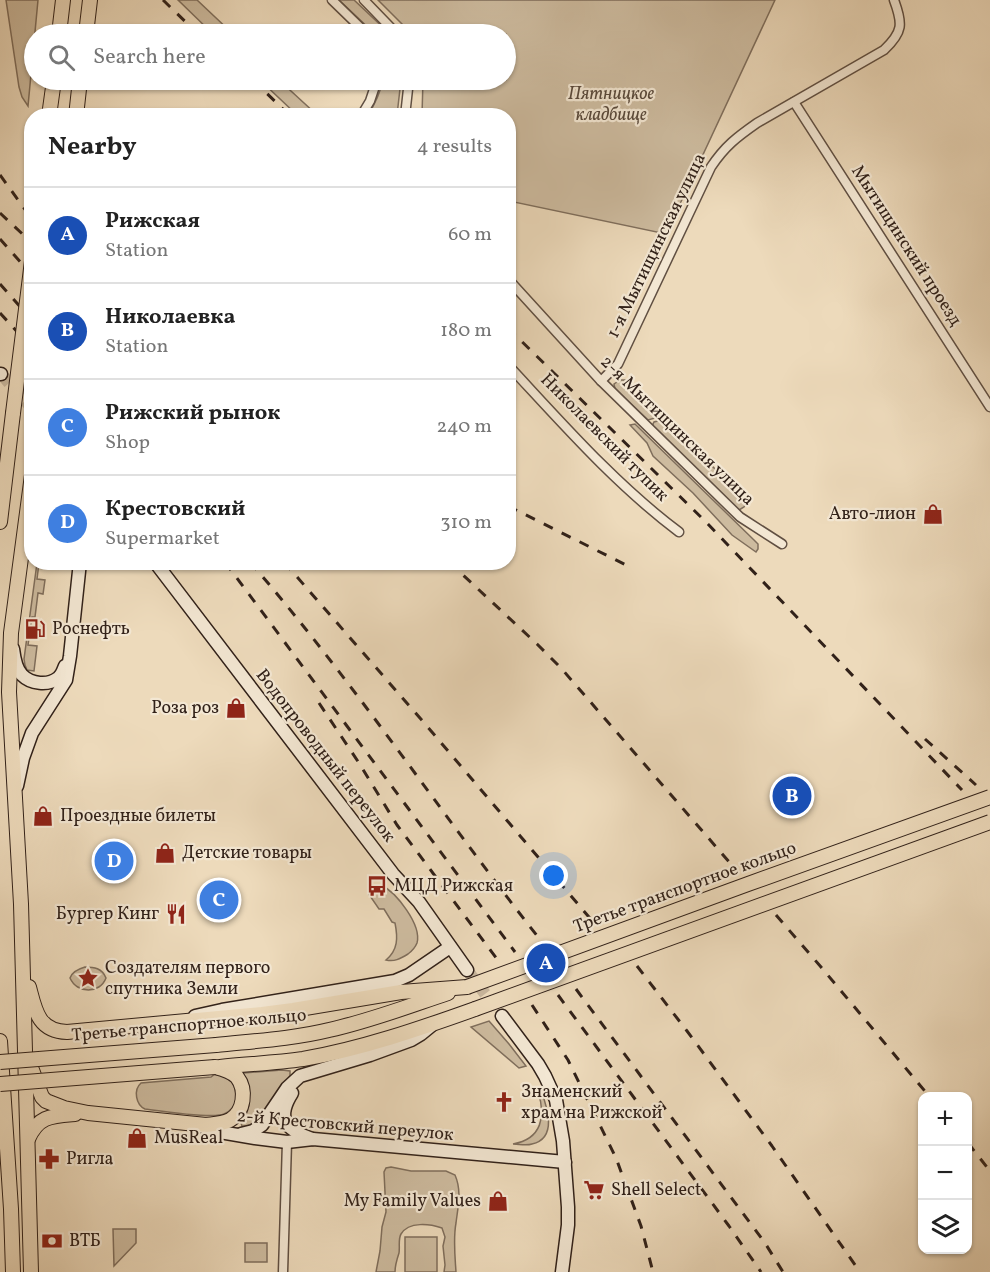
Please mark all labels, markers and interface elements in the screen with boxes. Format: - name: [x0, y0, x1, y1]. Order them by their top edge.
- search box: [24, 24, 516, 90]
- icon: search: [45, 41, 78, 74]
- text: Search here: [93, 42, 206, 73]
- park label: Пятницкое кладбище: [568, 82, 654, 128]
- text: Nearby: [48, 129, 137, 165]
- text: 4 results: [417, 133, 492, 161]
- street label: 1-я Мытищинская улица: [601, 149, 713, 343]
- street label: Мытищинский проезд: [845, 161, 967, 331]
- text: Рижская: [105, 206, 200, 237]
- text: A: [60, 221, 75, 249]
- text: 60 m: [448, 221, 492, 249]
- text: Station: [105, 237, 168, 265]
- text: Николаевка: [105, 302, 236, 333]
- text: B: [61, 317, 74, 345]
- text: 180 m: [440, 317, 492, 345]
- text: Station: [105, 333, 168, 361]
- street label: 2-я Мытищинская улица: [594, 350, 760, 512]
- street label: Николаевский тупик: [534, 368, 674, 508]
- text: Рижский рынок: [105, 398, 280, 429]
- text: C: [61, 413, 74, 441]
- text: 240 m: [437, 413, 492, 441]
- text: Shop: [105, 429, 150, 457]
- text: Крестовский: [105, 494, 245, 525]
- place label: Авто-лион: [829, 502, 916, 527]
- shop icon: Авто-лион: [921, 502, 945, 526]
- text: D: [60, 509, 75, 537]
- text: 310 m: [440, 509, 492, 537]
- text: Supermarket: [105, 525, 220, 553]
- fuel station icon: Роснефть: [23, 617, 47, 641]
- place label: Роснефть: [52, 617, 130, 642]
- street label: Водопроводный переулок: [249, 664, 401, 848]
- place label: Роза роз: [151, 696, 219, 721]
- shop icon: Роза роз: [224, 696, 248, 720]
- pin: B: [772, 774, 812, 818]
- shop icon: Проездные билеты: [31, 804, 55, 828]
- place label: Проездные билеты: [60, 804, 216, 829]
- street label: Третье транспортное кольцо: [570, 836, 800, 940]
- pin: D: [94, 838, 134, 884]
- shop icon: Детские товары: [153, 841, 177, 865]
- place label: Детские товары: [182, 841, 312, 866]
- your location: [539, 861, 568, 890]
- bus stop icon: МЦД Рижская: [365, 874, 389, 898]
- place label: МЦД Рижская: [394, 874, 513, 899]
- pin: C: [200, 878, 238, 922]
- place label: Бургер Кинг: [56, 902, 159, 927]
- restaurant icon: Бургер Кинг: [164, 902, 188, 926]
- pin: A: [526, 940, 566, 986]
- place label: Создателям первого спутника Земли: [105, 956, 270, 1002]
- place icon: Создателям первого спутника Земли: [76, 966, 100, 990]
- street label: Третье транспортное кольцо: [71, 1003, 307, 1049]
- place label: Знаменский храм на Рижской: [521, 1080, 663, 1126]
- church icon: Знаменский храм на Рижской: [492, 1090, 516, 1114]
- map controls: [918, 1092, 972, 1254]
- button: +: [918, 1092, 972, 1146]
- street label: 2-й Крестовский переулок: [235, 1104, 455, 1148]
- shop icon: MusReal: [125, 1126, 149, 1150]
- place label: MusReal: [154, 1126, 223, 1151]
- button: −: [918, 1146, 972, 1200]
- pharmacy icon: Ригла: [37, 1147, 61, 1171]
- place label: Ригла: [66, 1147, 114, 1172]
- supermarket icon: Shell Select: [582, 1178, 606, 1202]
- place label: Shell Select: [611, 1178, 701, 1203]
- place label: My Family Values: [344, 1189, 481, 1214]
- shop icon: My Family Values: [486, 1189, 510, 1213]
- button: layers: [918, 1200, 972, 1254]
- bank icon: ВТБ: [40, 1229, 64, 1253]
- place label: ВТБ: [69, 1229, 101, 1254]

